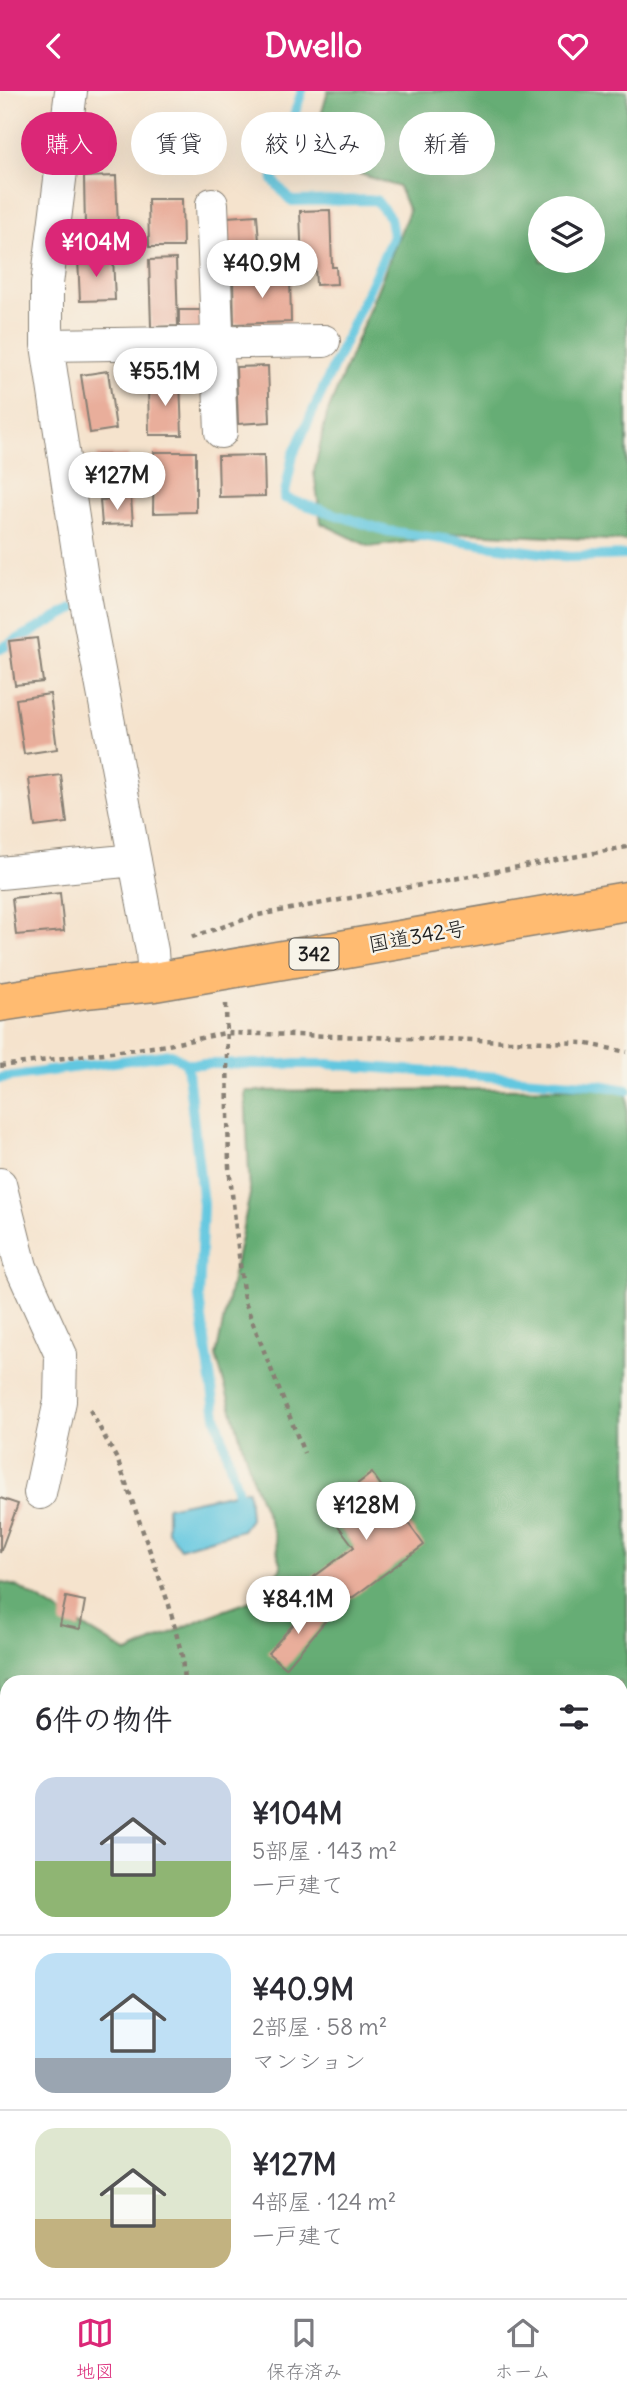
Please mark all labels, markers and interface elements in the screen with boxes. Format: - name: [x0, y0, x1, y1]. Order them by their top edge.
- text: Dwello: [265, 25, 362, 66]
- icon: back: [35, 27, 73, 65]
- icon: heart: [554, 27, 592, 65]
- chip: 購入: [21, 112, 117, 175]
- chip: 賃貸: [131, 112, 227, 175]
- chip: 絞り込み: [241, 112, 385, 175]
- chip: 新着: [399, 112, 495, 175]
- map controls: [528, 196, 605, 273]
- button: layers: [528, 196, 605, 273]
- pin: ¥104M: [47, 219, 145, 279]
- text: ¥104M: [61, 227, 131, 256]
- pin: ¥40.9M: [205, 241, 319, 300]
- text: ¥40.9M: [223, 248, 301, 277]
- pin: ¥55.1M: [108, 349, 222, 408]
- text: ¥55.1M: [129, 356, 201, 385]
- pin: ¥127M: [68, 453, 166, 512]
- text: ¥127M: [84, 460, 150, 489]
- street label: 国道342号: [366, 914, 468, 958]
- road number: 342: [290, 939, 338, 969]
- pin: ¥128M: [317, 1483, 415, 1542]
- text: ¥128M: [332, 1490, 400, 1519]
- pin: ¥84.1M: [241, 1577, 355, 1636]
- text: ¥84.1M: [262, 1584, 334, 1613]
- icon: filters: [555, 1698, 593, 1736]
- text: 6件の物件: [35, 1700, 172, 1738]
- text: ¥104M: [252, 1794, 343, 1832]
- icon: home: [91, 1805, 175, 1889]
- text: 5部屋 · 143 m²: [252, 1836, 397, 1865]
- text: 一戸建て: [252, 1870, 344, 1899]
- text: ¥40.9M: [252, 1970, 354, 2008]
- icon: home: [91, 1981, 175, 2065]
- text: 2部屋 · 58 m²: [252, 2012, 387, 2041]
- text: マンション: [252, 2046, 366, 2075]
- text: ¥127M: [252, 2145, 337, 2183]
- icon: home: [91, 2156, 175, 2240]
- text: 4部屋 · 124 m²: [252, 2187, 396, 2216]
- text: 一戸建て: [252, 2221, 344, 2250]
- tab: 地図: [76, 2314, 114, 2383]
- tab: 保存済み: [266, 2314, 342, 2383]
- tab: ホーム: [495, 2314, 551, 2383]

